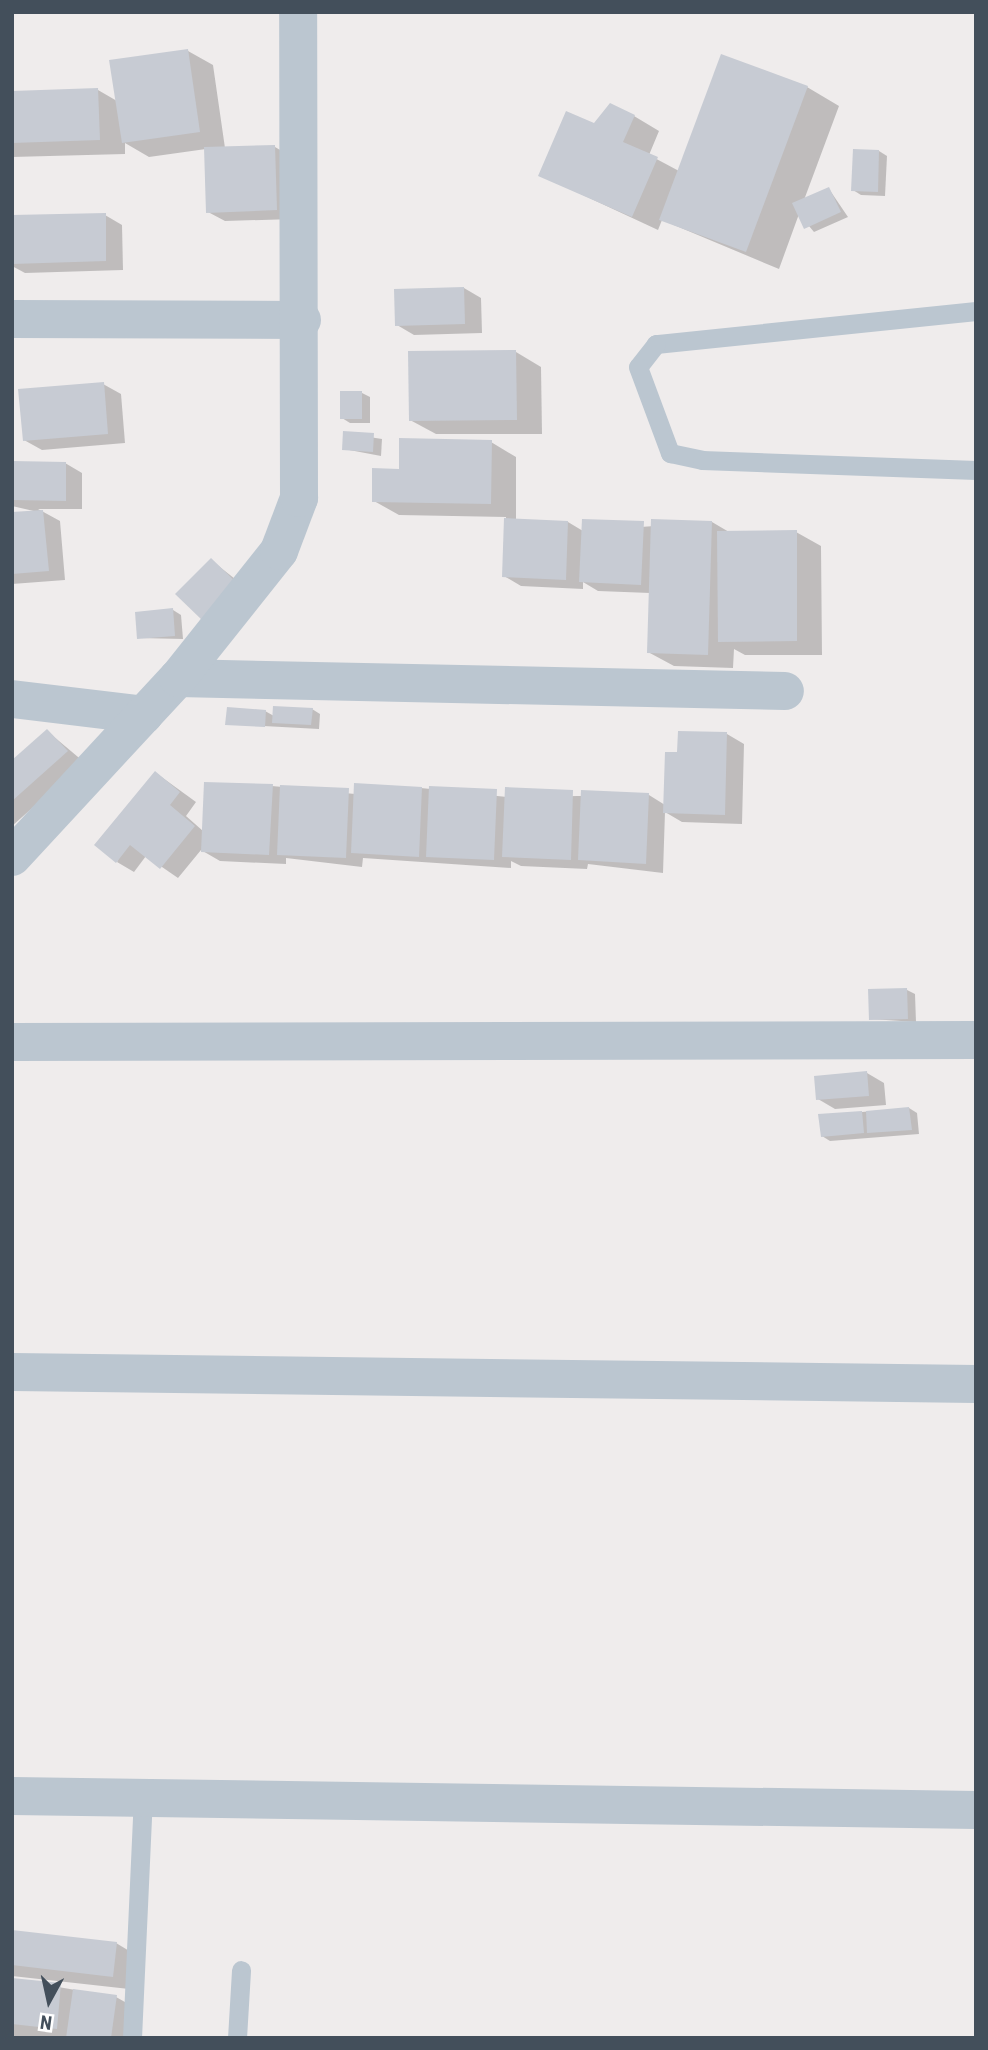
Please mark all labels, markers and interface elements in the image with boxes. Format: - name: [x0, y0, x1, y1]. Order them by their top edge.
- north arrow: [14, 1966, 84, 2036]
- text: N: [39, 2010, 53, 2034]

